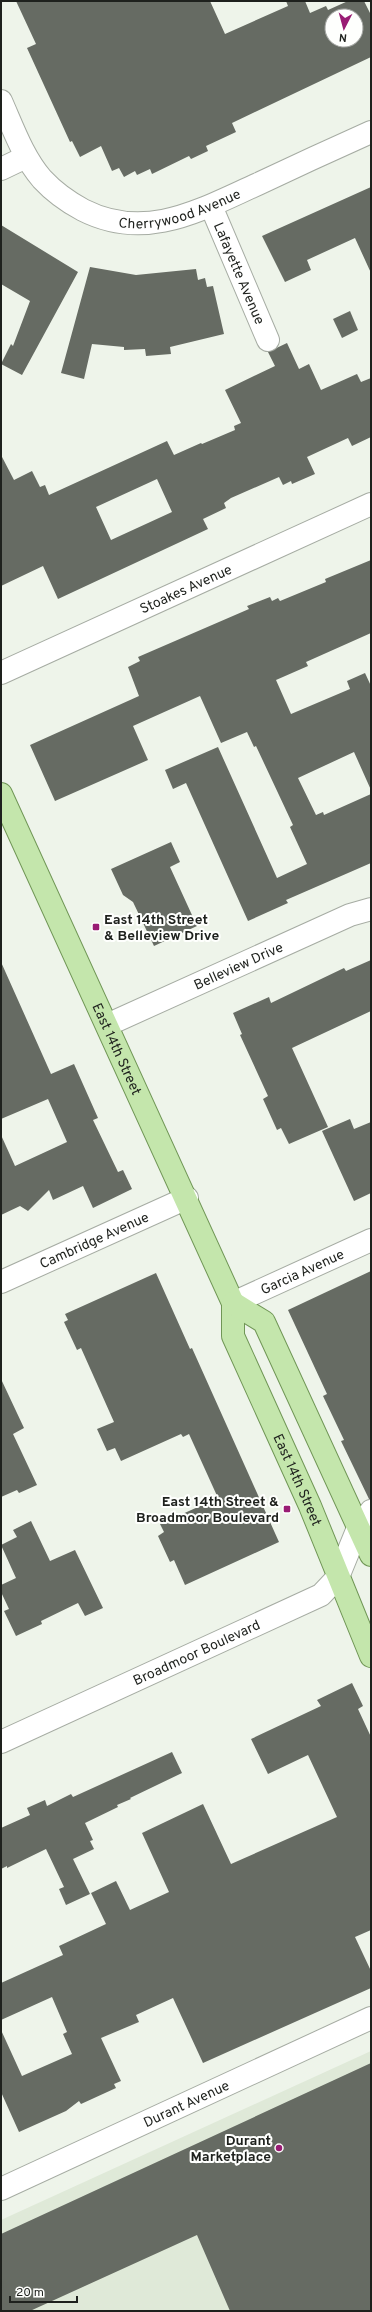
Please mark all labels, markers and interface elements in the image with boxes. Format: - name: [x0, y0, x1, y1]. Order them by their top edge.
- north arrow: [324, 8, 364, 48]
- text: N: [338, 30, 348, 44]
- street label: Cherrywood Avenue: [117, 186, 244, 233]
- street label: Lafayette Avenue: [209, 220, 267, 327]
- street label: Stoakes Avenue: [138, 562, 235, 618]
- place label: East 14th Street & Belleview Drive: [104, 912, 219, 945]
- marker: East 14th Street & Belleview Drive: [91, 922, 101, 932]
- street label: Belleview Drive: [192, 939, 286, 995]
- street label: East 14th Street: [87, 1001, 144, 1098]
- street label: Cambridge Avenue: [37, 1209, 152, 1273]
- street label: Garcia Avenue: [258, 1246, 347, 1299]
- street label: East 14th Street: [268, 1432, 324, 1529]
- place label: East 14th Street & Broadmoor Boulevard: [136, 1494, 279, 1527]
- marker: East 14th Street & Broadmoor Boulevard: [282, 1504, 292, 1514]
- street label: Broadmoor Boulevard: [131, 1617, 263, 1690]
- street label: Durant Avenue: [141, 2078, 233, 2132]
- place label: Durant Marketplace: [190, 2133, 271, 2166]
- marker: Durant Marketplace: [274, 2143, 284, 2153]
- scale bar: [10, 2278, 77, 2304]
- text: 20 m: [16, 2285, 44, 2301]

